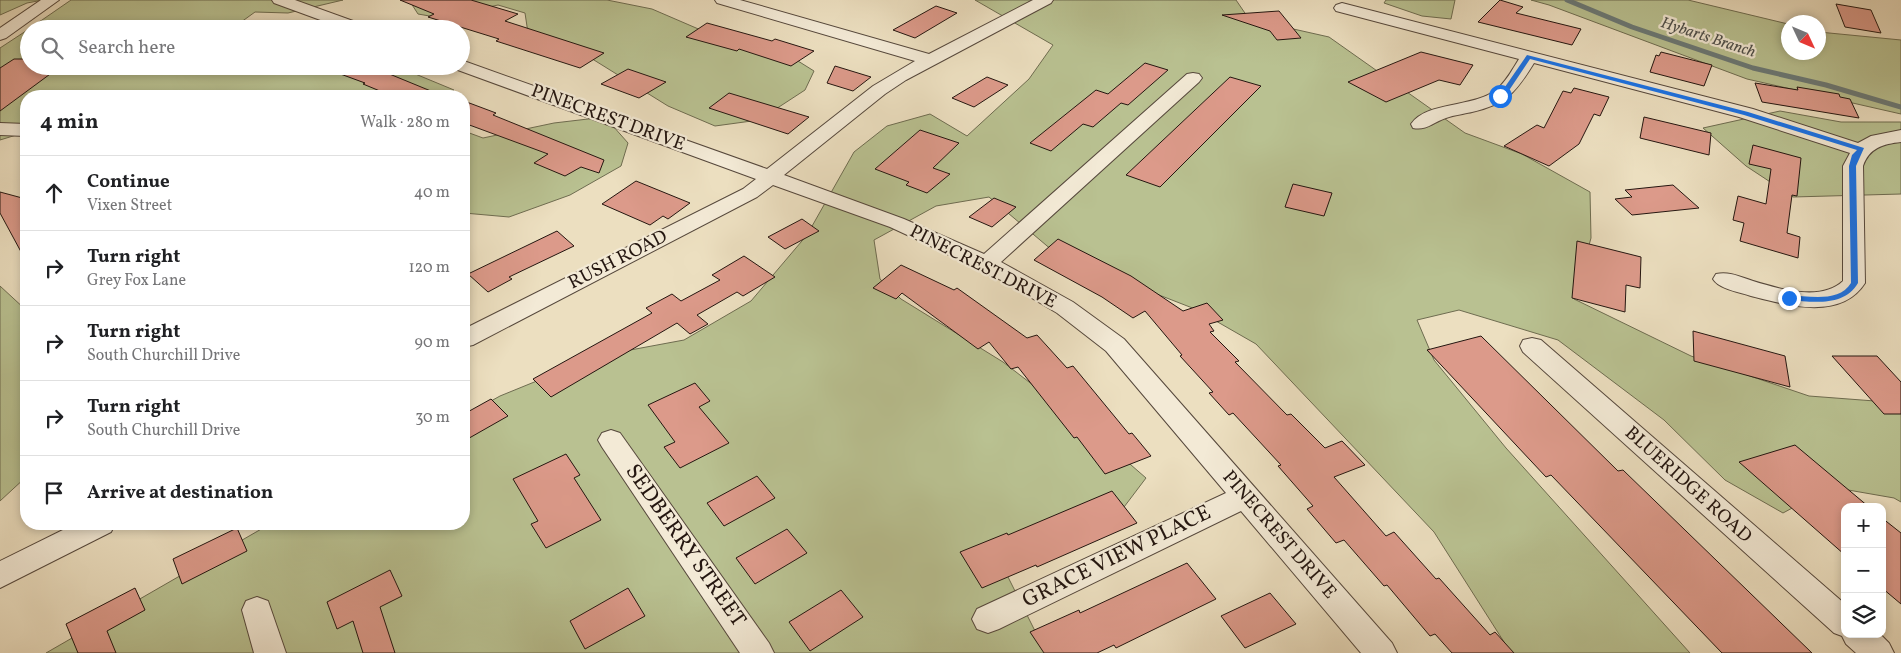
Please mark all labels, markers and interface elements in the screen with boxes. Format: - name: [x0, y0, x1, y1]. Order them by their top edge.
- water label: Hybarts Branch: [1658, 12, 1758, 64]
- north arrow: [1781, 15, 1826, 60]
- search box: [20, 20, 470, 75]
- icon: search: [38, 34, 66, 62]
- text: Search here: [78, 35, 175, 61]
- street label: PINECREST DRIVE: [527, 78, 689, 158]
- route start: [1489, 85, 1512, 108]
- text: 4 min: [40, 108, 99, 137]
- text: Walk · 280 m: [360, 112, 450, 134]
- text: Continue: [87, 169, 170, 195]
- icon: ahead: [40, 179, 68, 207]
- text: 40 m: [414, 182, 450, 204]
- text: Vixen Street: [87, 195, 172, 217]
- street label: PINECREST DRIVE: [905, 219, 1061, 315]
- street label: RUSH ROAD: [564, 224, 672, 296]
- text: Turn right: [87, 244, 180, 270]
- icon: right: [40, 254, 68, 282]
- text: 120 m: [408, 257, 450, 279]
- text: Grey Fox Lane: [87, 270, 186, 292]
- route end: [1778, 287, 1801, 310]
- text: Turn right: [87, 319, 180, 345]
- icon: right: [40, 329, 68, 357]
- text: 90 m: [414, 332, 450, 354]
- text: South Churchill Drive: [87, 345, 240, 367]
- text: Turn right: [87, 394, 180, 420]
- icon: right: [40, 404, 68, 432]
- text: 30 m: [415, 407, 450, 429]
- text: South Churchill Drive: [87, 420, 240, 442]
- street label: BLUERIDGE ROAD: [1619, 421, 1757, 549]
- street label: SEDBERRY STREET: [617, 458, 753, 634]
- street label: PINECREST DRIVE: [1216, 465, 1342, 605]
- icon: arrive: [40, 479, 68, 507]
- text: Arrive at destination: [87, 480, 273, 506]
- street label: GRACE VIEW PLACE: [1017, 498, 1217, 616]
- map controls: [1841, 503, 1886, 638]
- button: +: [1841, 503, 1886, 548]
- button: −: [1841, 548, 1886, 593]
- button: layers: [1841, 593, 1886, 638]

